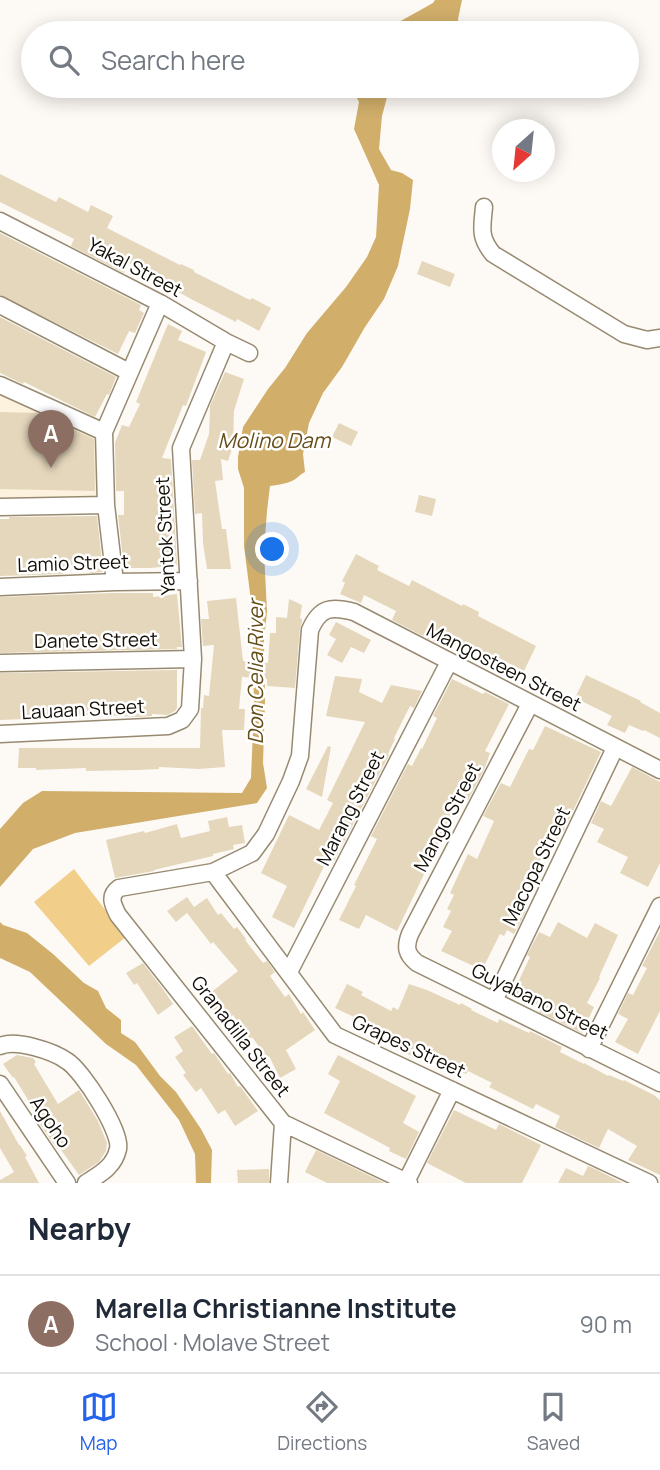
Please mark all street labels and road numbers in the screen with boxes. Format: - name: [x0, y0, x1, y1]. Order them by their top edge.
- street label: Yakal Street: [83, 231, 187, 303]
- street label: Yantok Street: [149, 476, 181, 596]
- street label: Lamio Street: [17, 548, 129, 578]
- street label: Mangosteen Street: [422, 617, 586, 717]
- street label: Danete Street: [34, 626, 158, 654]
- street label: Lauaan Street: [21, 693, 145, 725]
- street label: Marang Street: [310, 746, 390, 870]
- street label: Mango Street: [407, 758, 487, 876]
- street label: Macopa Street: [496, 802, 576, 930]
- street label: Guyabano Street: [467, 957, 613, 1045]
- street label: Granadilla Street: [186, 970, 296, 1102]
- street label: Grapes Street: [348, 1008, 470, 1084]
- street label: Agoho: [24, 1091, 78, 1153]

